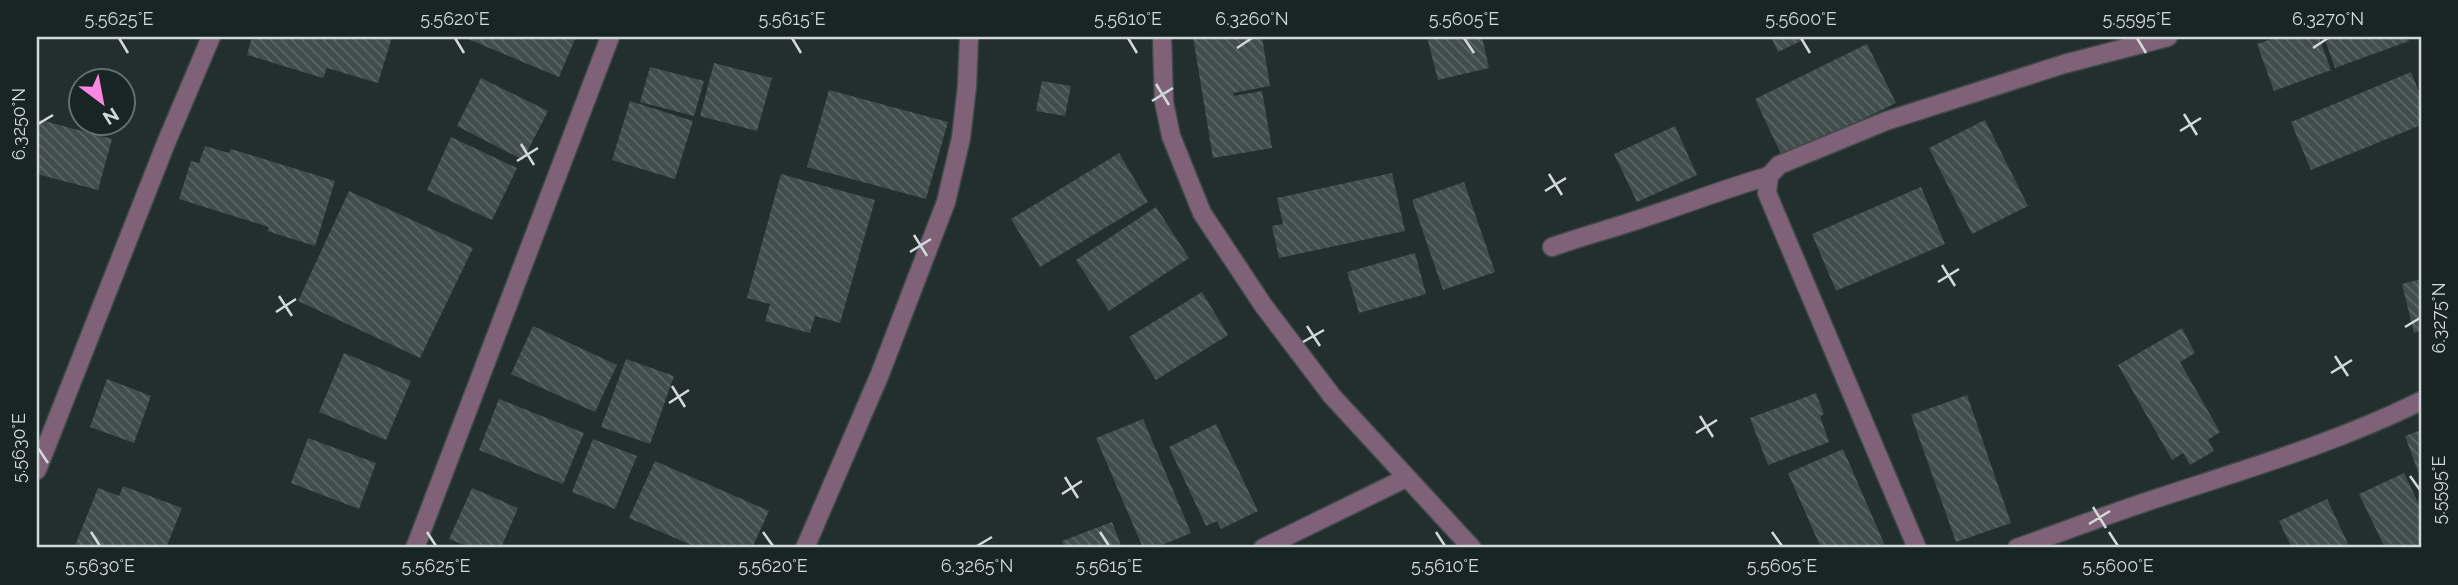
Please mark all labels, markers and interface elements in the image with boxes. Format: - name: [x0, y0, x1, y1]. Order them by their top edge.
- text: 5.5625°E: [85, 8, 153, 29]
- text: 5.5620°E: [420, 8, 490, 29]
- text: 5.5615°E: [758, 8, 826, 29]
- text: 5.5610°E: [1094, 8, 1162, 29]
- text: 6.3260°N: [1215, 8, 1289, 29]
- text: 5.5605°E: [1429, 8, 1499, 29]
- text: 5.5600°E: [1765, 8, 1837, 29]
- text: 5.5595°E: [2103, 8, 2172, 29]
- text: 6.3270°N: [2292, 8, 2364, 29]
- north arrow: [66, 66, 136, 136]
- text: 6.3250°N: [8, 88, 29, 160]
- text: N: [99, 103, 123, 130]
- text: 6.3275°N: [2428, 282, 2449, 354]
- text: 5.5630°E: [8, 413, 29, 483]
- text: 5.5595°E: [2428, 455, 2449, 524]
- text: 5.5630°E: [65, 555, 135, 576]
- text: 5.5625°E: [402, 555, 470, 576]
- text: 5.5620°E: [738, 555, 808, 576]
- text: 6.3265°N: [941, 555, 1013, 576]
- text: 5.5615°E: [1075, 555, 1143, 576]
- text: 5.5610°E: [1411, 555, 1479, 576]
- text: 5.5605°E: [1747, 555, 1817, 576]
- text: 5.5600°E: [2082, 555, 2154, 576]

